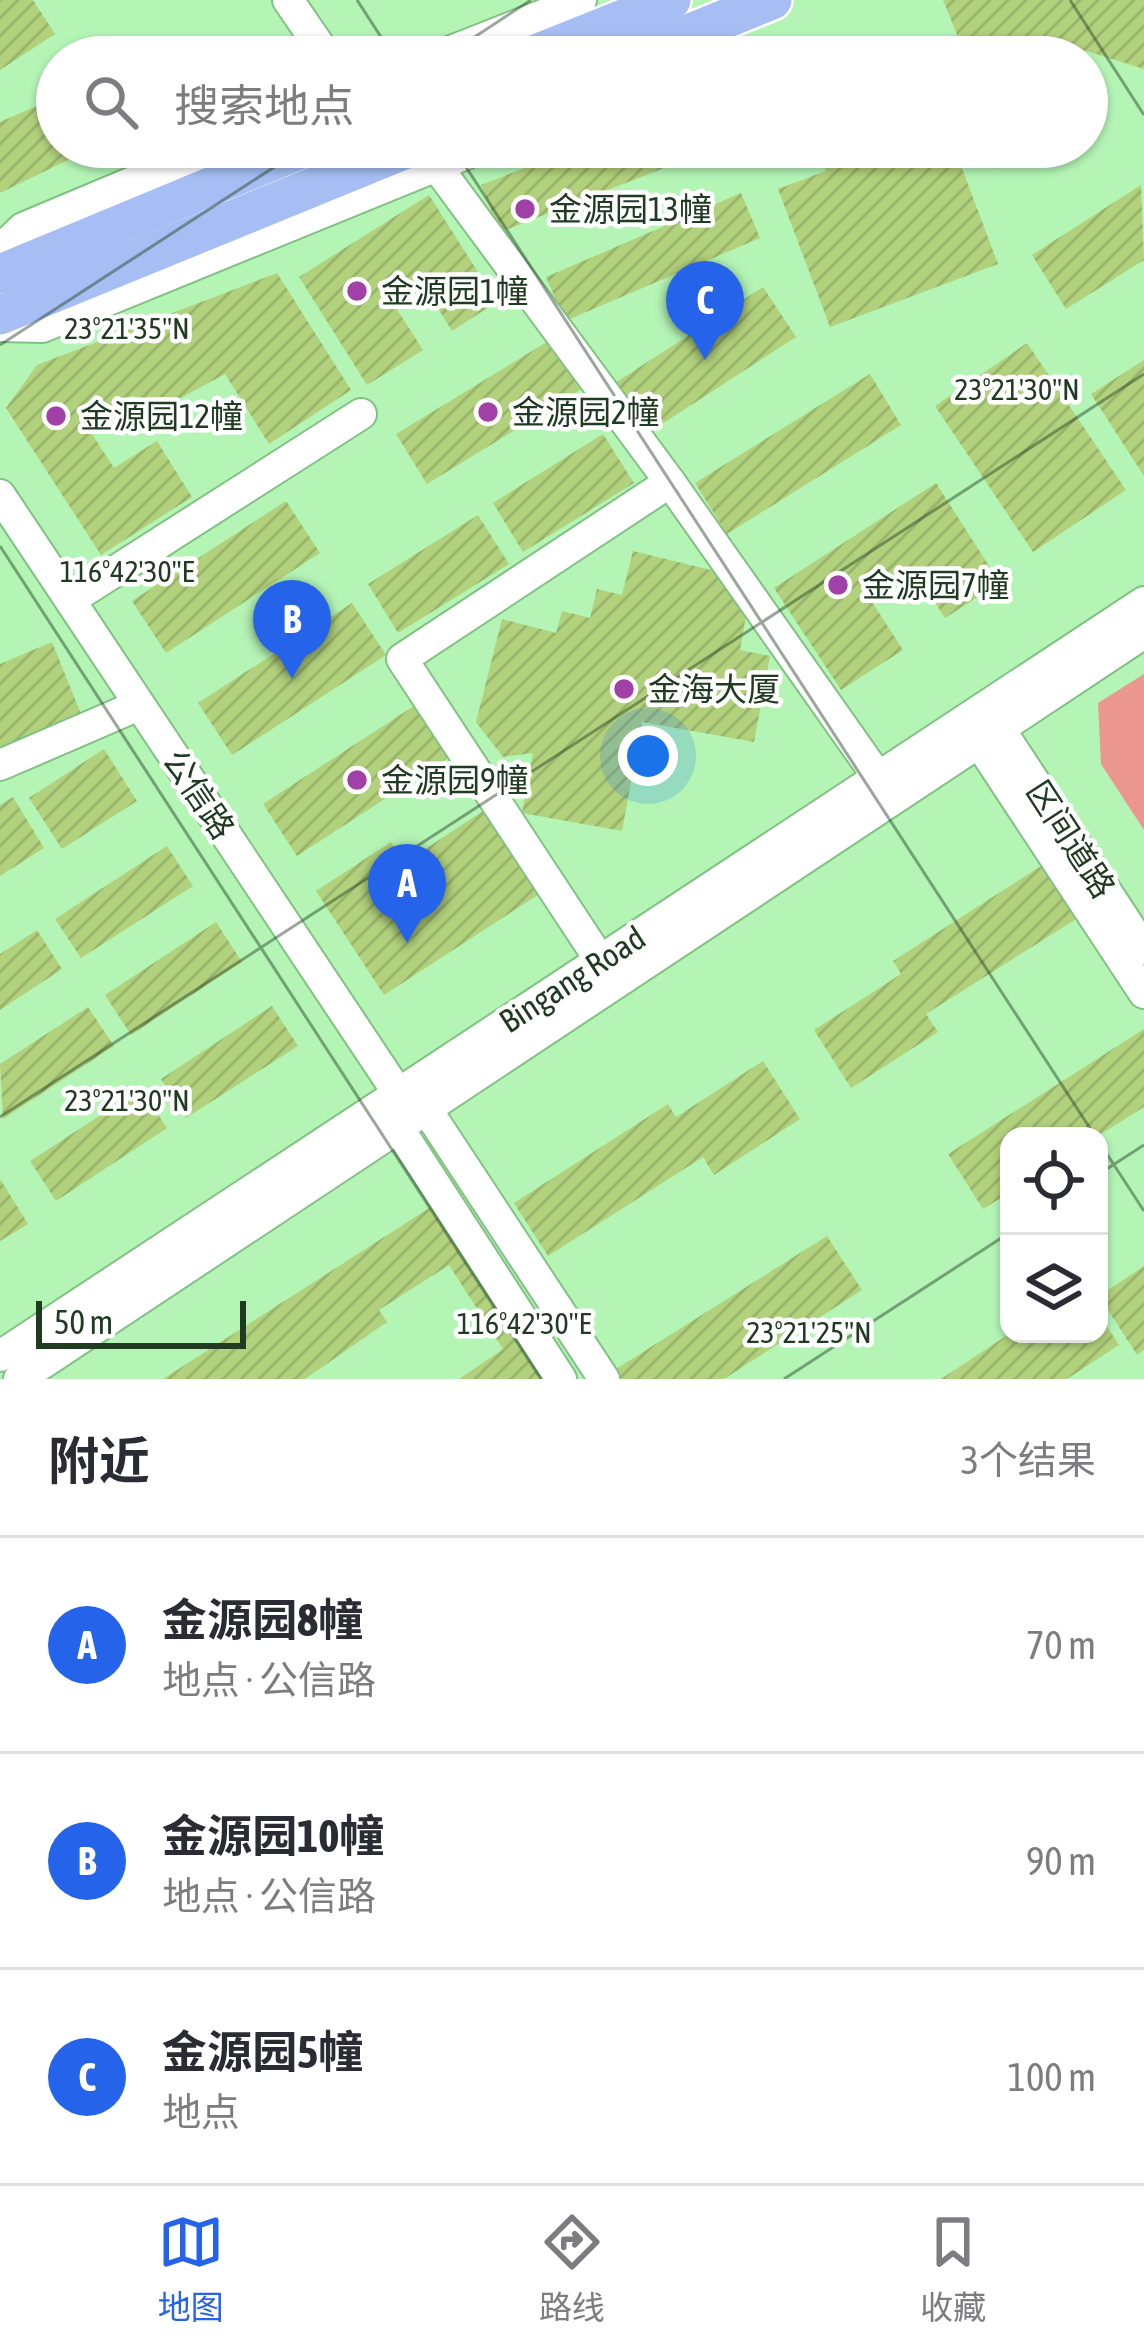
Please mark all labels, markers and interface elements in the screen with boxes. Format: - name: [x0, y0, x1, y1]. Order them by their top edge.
- search box: [36, 36, 1108, 168]
- icon: search: [78, 69, 144, 135]
- text: 搜索地点: [174, 80, 354, 132]
- place label: 金源园13幢: [549, 190, 712, 228]
- marker: 金源园13幢: [512, 196, 538, 222]
- pin: C: [666, 261, 744, 360]
- place label: 金源园1幢: [381, 272, 529, 310]
- marker: 金源园1幢: [344, 278, 370, 304]
- text: 23°21'35"N: [64, 311, 190, 345]
- text: 23°21'30"N: [954, 372, 1080, 406]
- place label: 金源园2幢: [512, 393, 660, 431]
- place label: 金源园12幢: [80, 397, 243, 435]
- marker: 金源园2幢: [475, 399, 501, 425]
- marker: 金源园12幢: [43, 403, 69, 429]
- text: 116°42'30"E: [60, 554, 194, 588]
- place label: 金源园7幢: [862, 566, 1010, 604]
- marker: 金源园7幢: [825, 572, 851, 598]
- pin: B: [253, 580, 331, 679]
- place label: 金海大厦: [648, 670, 780, 708]
- marker: 金海大厦: [611, 676, 637, 702]
- your location: [618, 726, 678, 786]
- street label: 公信路: [156, 742, 242, 846]
- place label: 金源园9幢: [381, 761, 529, 799]
- marker: 金源园9幢: [344, 767, 370, 793]
- street label: 区间道路: [1019, 773, 1123, 905]
- pin: A: [368, 844, 446, 943]
- street label: Bingang Road: [492, 918, 652, 1040]
- text: 23°21'30"N: [64, 1083, 190, 1117]
- map controls: [1000, 1127, 1108, 1343]
- button: locate: [1000, 1127, 1108, 1235]
- button: layers: [1000, 1235, 1108, 1343]
- scale bar: [36, 1295, 246, 1348]
- text: 50 m: [54, 1303, 113, 1341]
- text: 116°42'30"E: [457, 1306, 591, 1340]
- text: 23°21'25"N: [746, 1315, 872, 1349]
- text: 附近: [48, 1431, 150, 1490]
- text: 3个结果: [961, 1438, 1096, 1482]
- text: 金源园8幢: [162, 1594, 363, 1646]
- text: A: [77, 1623, 97, 1667]
- text: 70 m: [1026, 1623, 1096, 1667]
- text: 地点 · 公信路: [162, 1658, 376, 1702]
- text: 金源园10幢: [162, 1810, 384, 1862]
- text: B: [78, 1839, 96, 1883]
- text: 90 m: [1026, 1839, 1096, 1883]
- text: 地点 · 公信路: [162, 1874, 376, 1918]
- text: 金源园5幢: [162, 2026, 363, 2078]
- text: C: [78, 2055, 96, 2099]
- text: 100 m: [1008, 2055, 1096, 2099]
- text: 地点: [162, 2090, 240, 2134]
- tab: 地图: [158, 2209, 224, 2329]
- tab: 路线: [539, 2209, 605, 2329]
- tab: 收藏: [920, 2209, 986, 2329]

